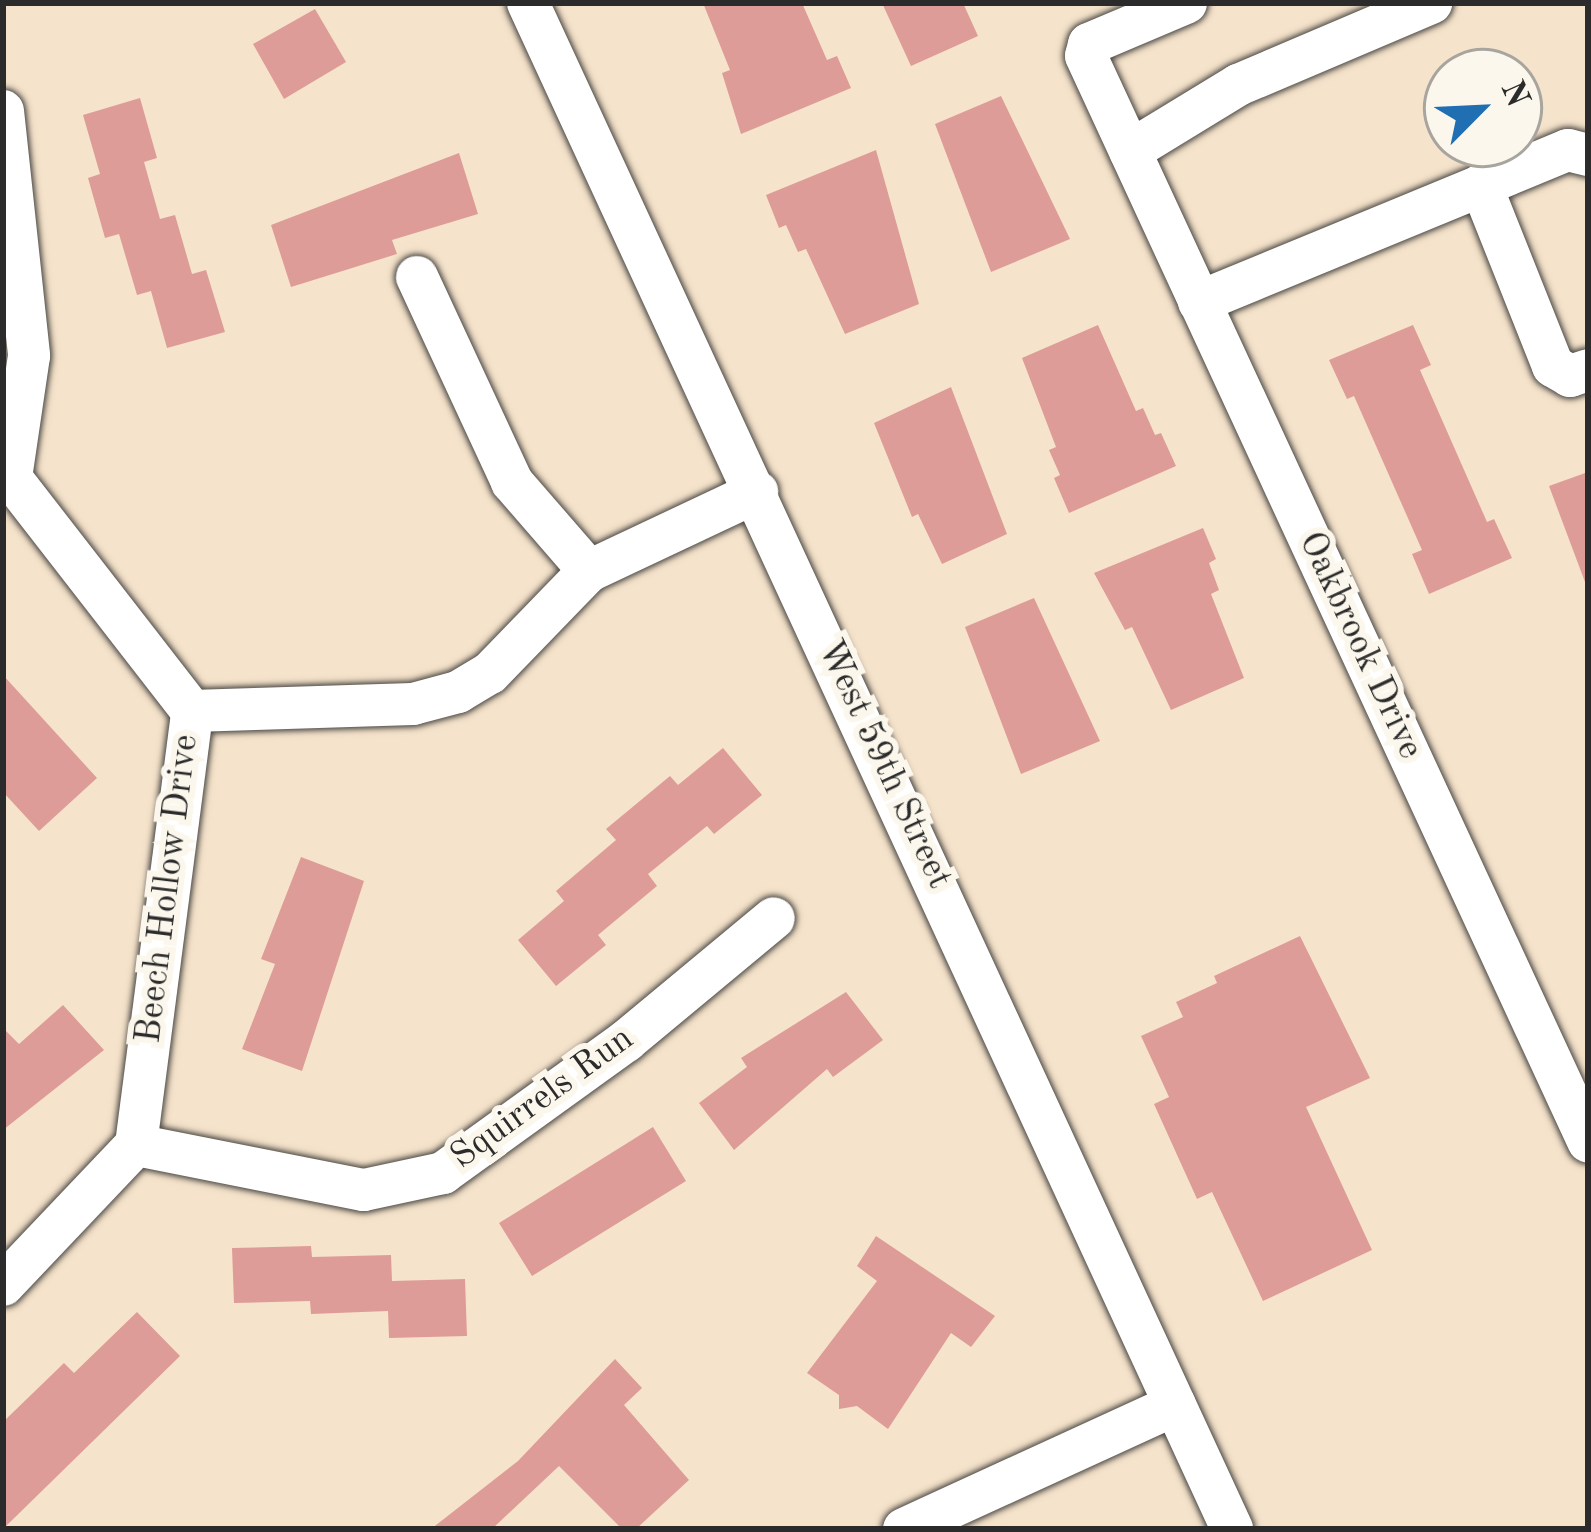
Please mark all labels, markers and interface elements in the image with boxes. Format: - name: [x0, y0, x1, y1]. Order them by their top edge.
- north arrow: [1423, 48, 1543, 168]
- text: N: [1493, 76, 1534, 113]
- street label: Oakbrook Drive: [1287, 525, 1431, 767]
- street label: West 59th Street: [807, 634, 959, 896]
- street label: Beech Hollow Drive: [129, 732, 209, 1046]
- street label: Squirrels Run: [443, 1018, 643, 1180]

